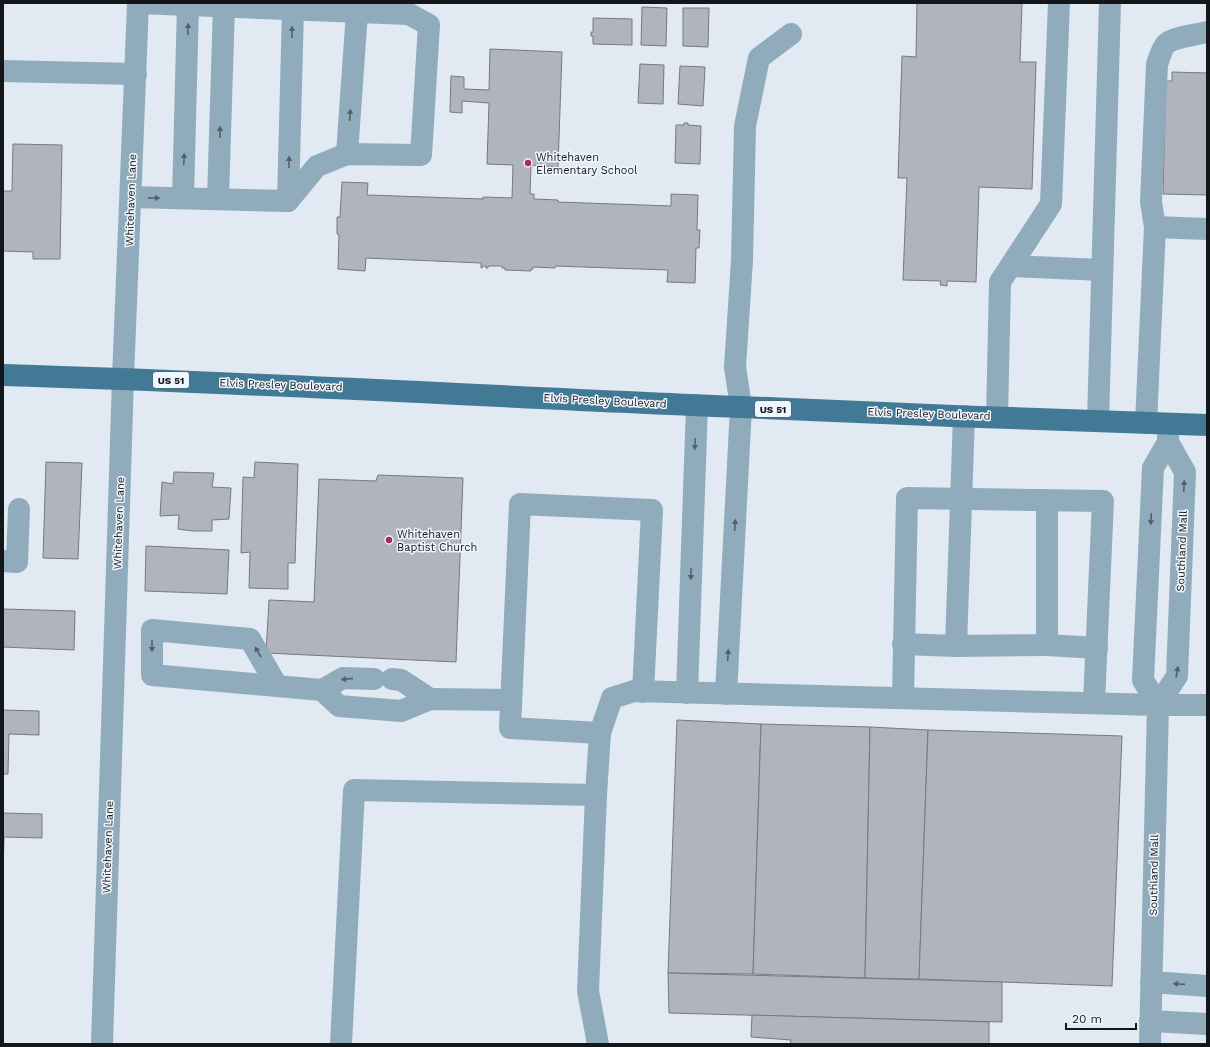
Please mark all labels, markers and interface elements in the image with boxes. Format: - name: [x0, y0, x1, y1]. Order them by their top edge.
- one-way arrow: [184, 23, 191, 35]
- one-way arrow: [289, 26, 296, 38]
- one-way arrow: [346, 109, 353, 121]
- one-way arrow: [217, 125, 223, 138]
- place label: Whitehaven Elementary School: [536, 151, 638, 177]
- one-way arrow: [181, 152, 187, 165]
- street label: Whitehaven Lane: [123, 153, 139, 247]
- one-way arrow: [286, 155, 292, 168]
- marker: Whitehaven Elementary School: [523, 158, 533, 168]
- one-way arrow: [148, 194, 160, 201]
- road number: US 51: [153, 372, 189, 388]
- street label: Elvis Presley Boulevard: [219, 376, 343, 394]
- street label: Elvis Presley Boulevard: [543, 391, 667, 411]
- road number: US 51: [755, 401, 791, 417]
- street label: Elvis Presley Boulevard: [867, 405, 991, 423]
- one-way arrow: [692, 438, 699, 450]
- street label: Whitehaven Lane: [111, 476, 127, 570]
- one-way arrow: [1181, 479, 1187, 492]
- street label: Southland Mall: [1174, 510, 1190, 592]
- one-way arrow: [1147, 513, 1154, 525]
- one-way arrow: [731, 519, 738, 531]
- place label: Whitehaven Baptist Church: [397, 528, 477, 554]
- marker: Whitehaven Baptist Church: [384, 535, 394, 545]
- one-way arrow: [688, 568, 694, 581]
- one-way arrow: [149, 640, 155, 653]
- one-way arrow: [254, 647, 261, 658]
- one-way arrow: [724, 649, 731, 661]
- one-way arrow: [1174, 666, 1180, 678]
- one-way arrow: [340, 676, 353, 683]
- street label: Whitehaven Lane: [100, 800, 116, 894]
- street label: Southland Mall: [1147, 834, 1161, 916]
- one-way arrow: [1173, 981, 1185, 988]
- scale bar: [1066, 1005, 1136, 1031]
- text: 20 m: [1072, 1012, 1102, 1026]

